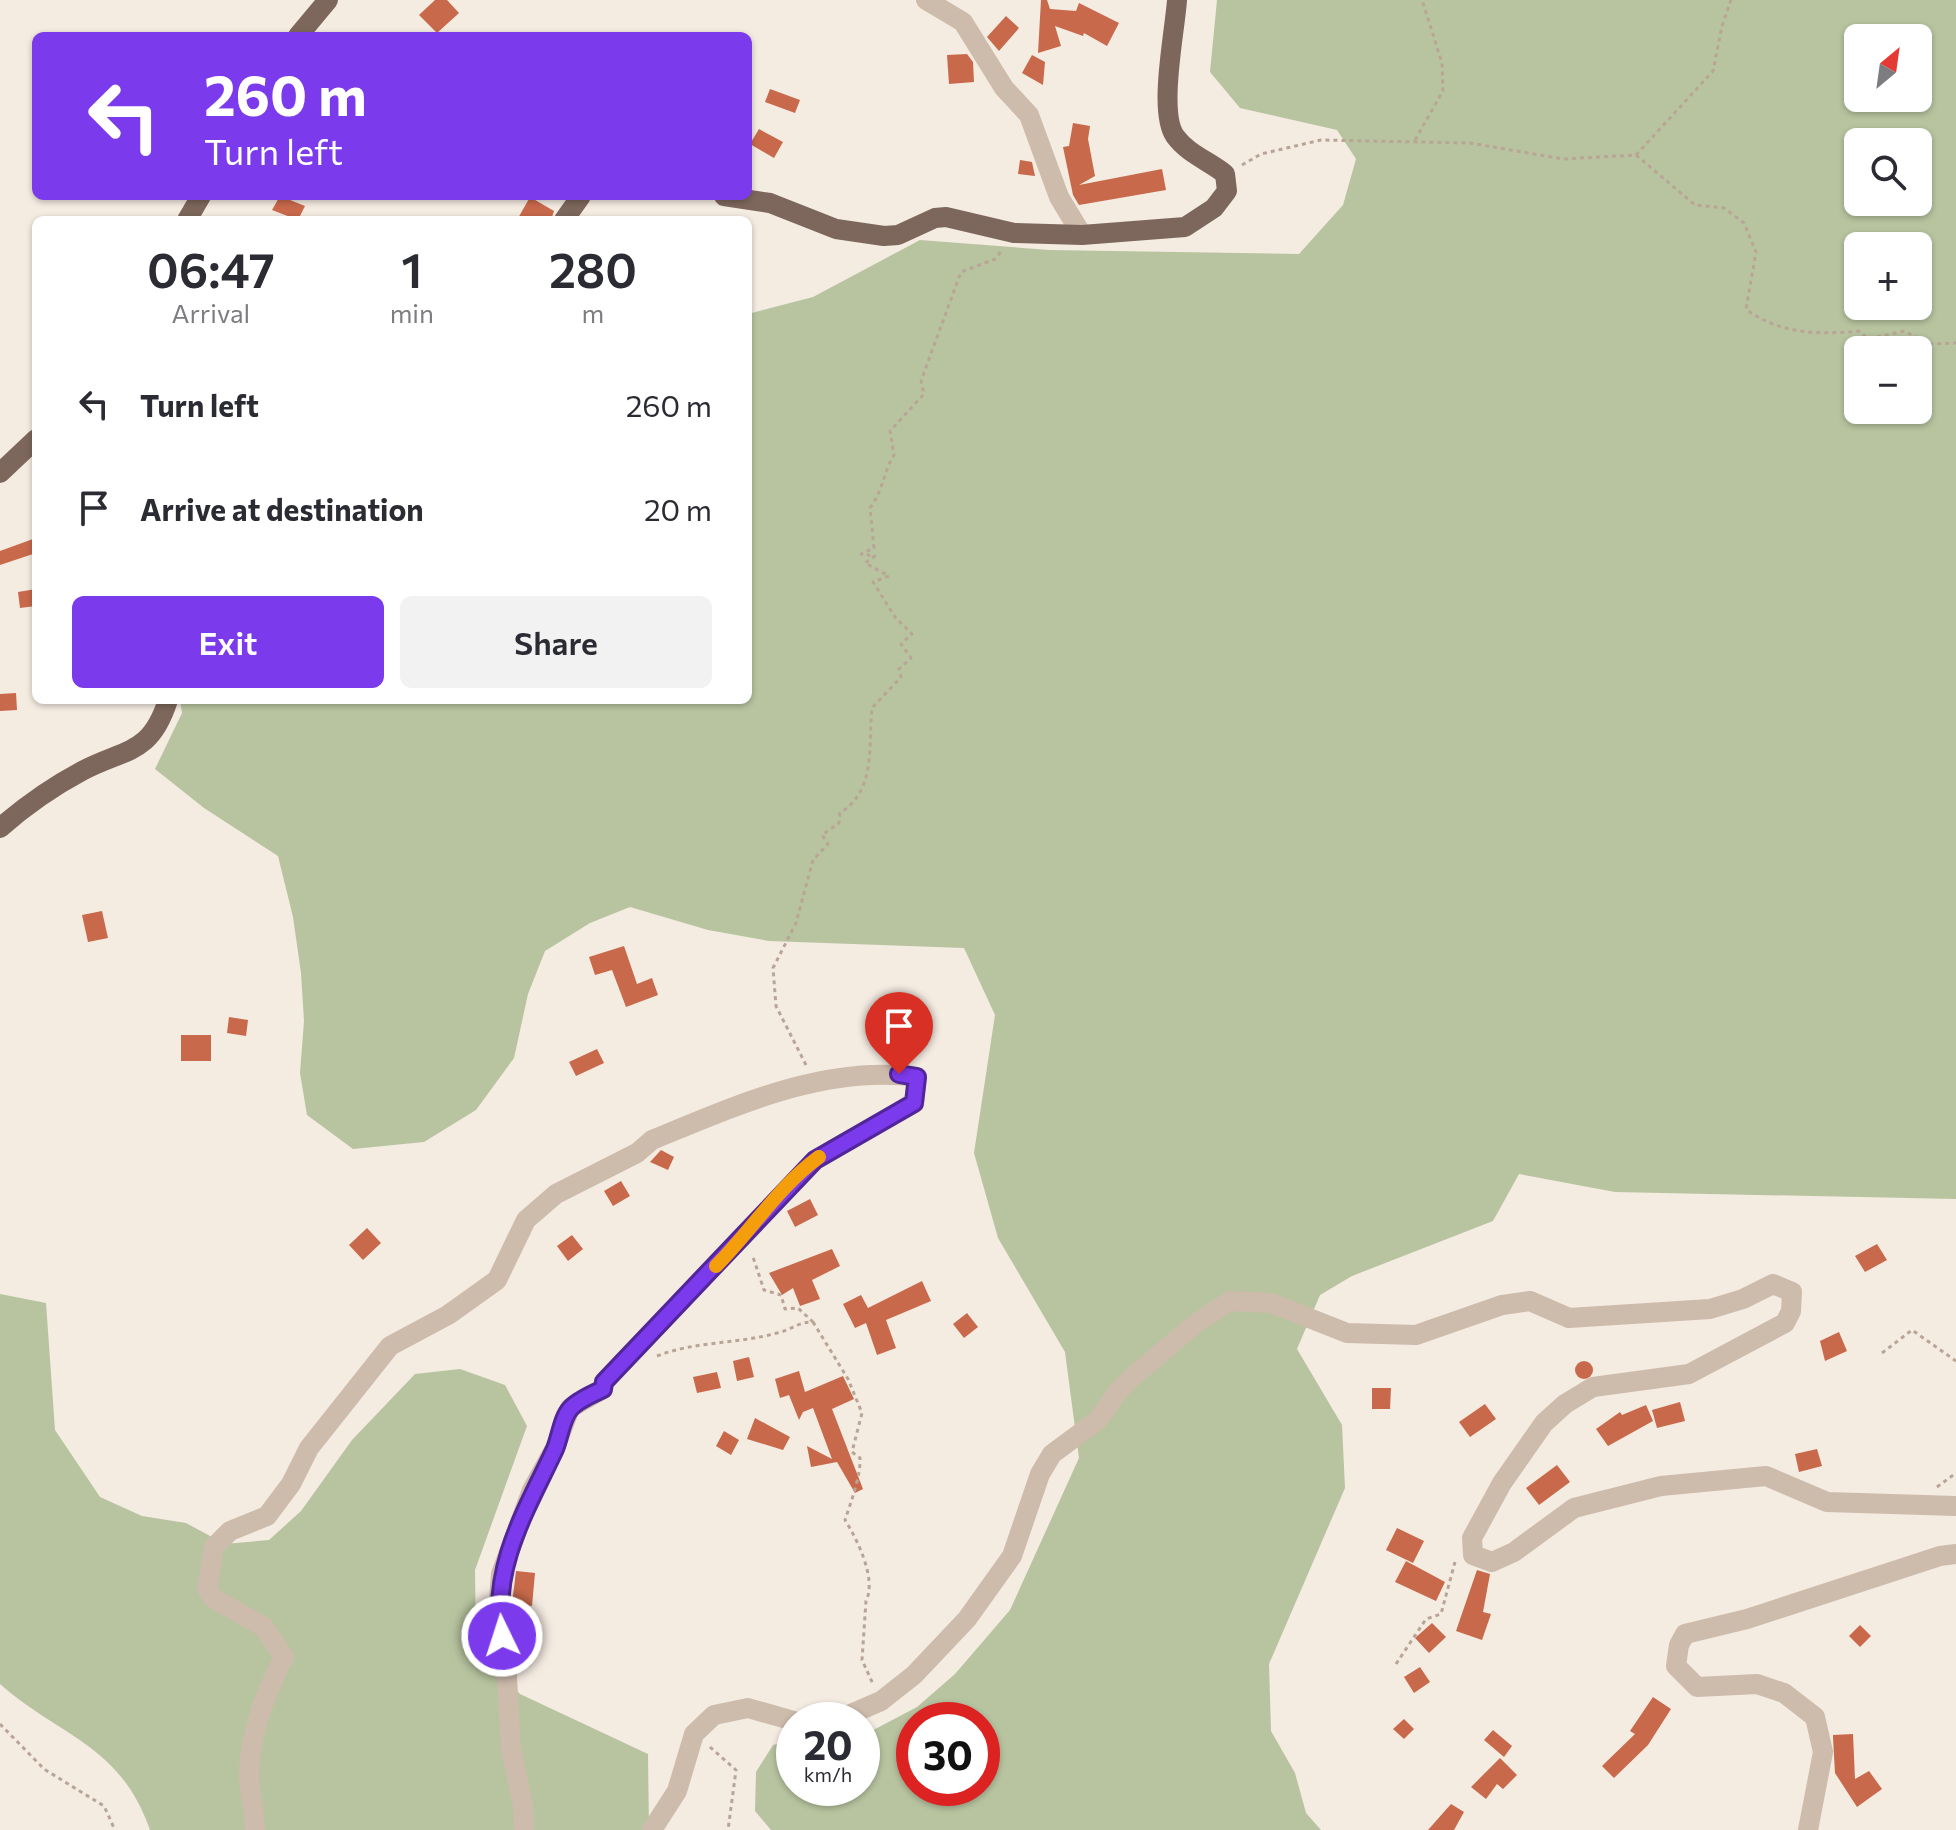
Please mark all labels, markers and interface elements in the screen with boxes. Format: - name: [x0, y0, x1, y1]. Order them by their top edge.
- north arrow: [1844, 24, 1932, 112]
- map controls: [1844, 24, 1932, 424]
- text: 260 m: [204, 59, 367, 128]
- icon: left: [72, 64, 176, 168]
- text: Turn left: [204, 128, 343, 172]
- button: search: [1844, 128, 1932, 216]
- button: +: [1844, 232, 1932, 320]
- text: 06:47: [147, 239, 275, 298]
- text: 1: [401, 239, 422, 298]
- text: 280: [549, 239, 637, 298]
- text: Arrival: [172, 297, 250, 328]
- text: min: [390, 297, 434, 328]
- text: m: [582, 297, 604, 328]
- button: −: [1844, 336, 1932, 424]
- icon: left: [72, 382, 116, 426]
- text: Turn left: [140, 386, 259, 423]
- text: 260 m: [626, 386, 712, 423]
- icon: arrive: [72, 486, 116, 530]
- text: Arrive at destination: [140, 490, 424, 527]
- text: 20 m: [644, 490, 712, 527]
- button: Exit: [72, 596, 384, 688]
- button: Share: [400, 596, 712, 688]
- pin: [865, 992, 933, 1074]
- icon: arrive: [877, 1004, 921, 1048]
- position arrow: [460, 1594, 544, 1678]
- speed limit sign: 30: [896, 1702, 1000, 1806]
- text: 20: [803, 1719, 853, 1768]
- text: km/h: [804, 1762, 852, 1786]

